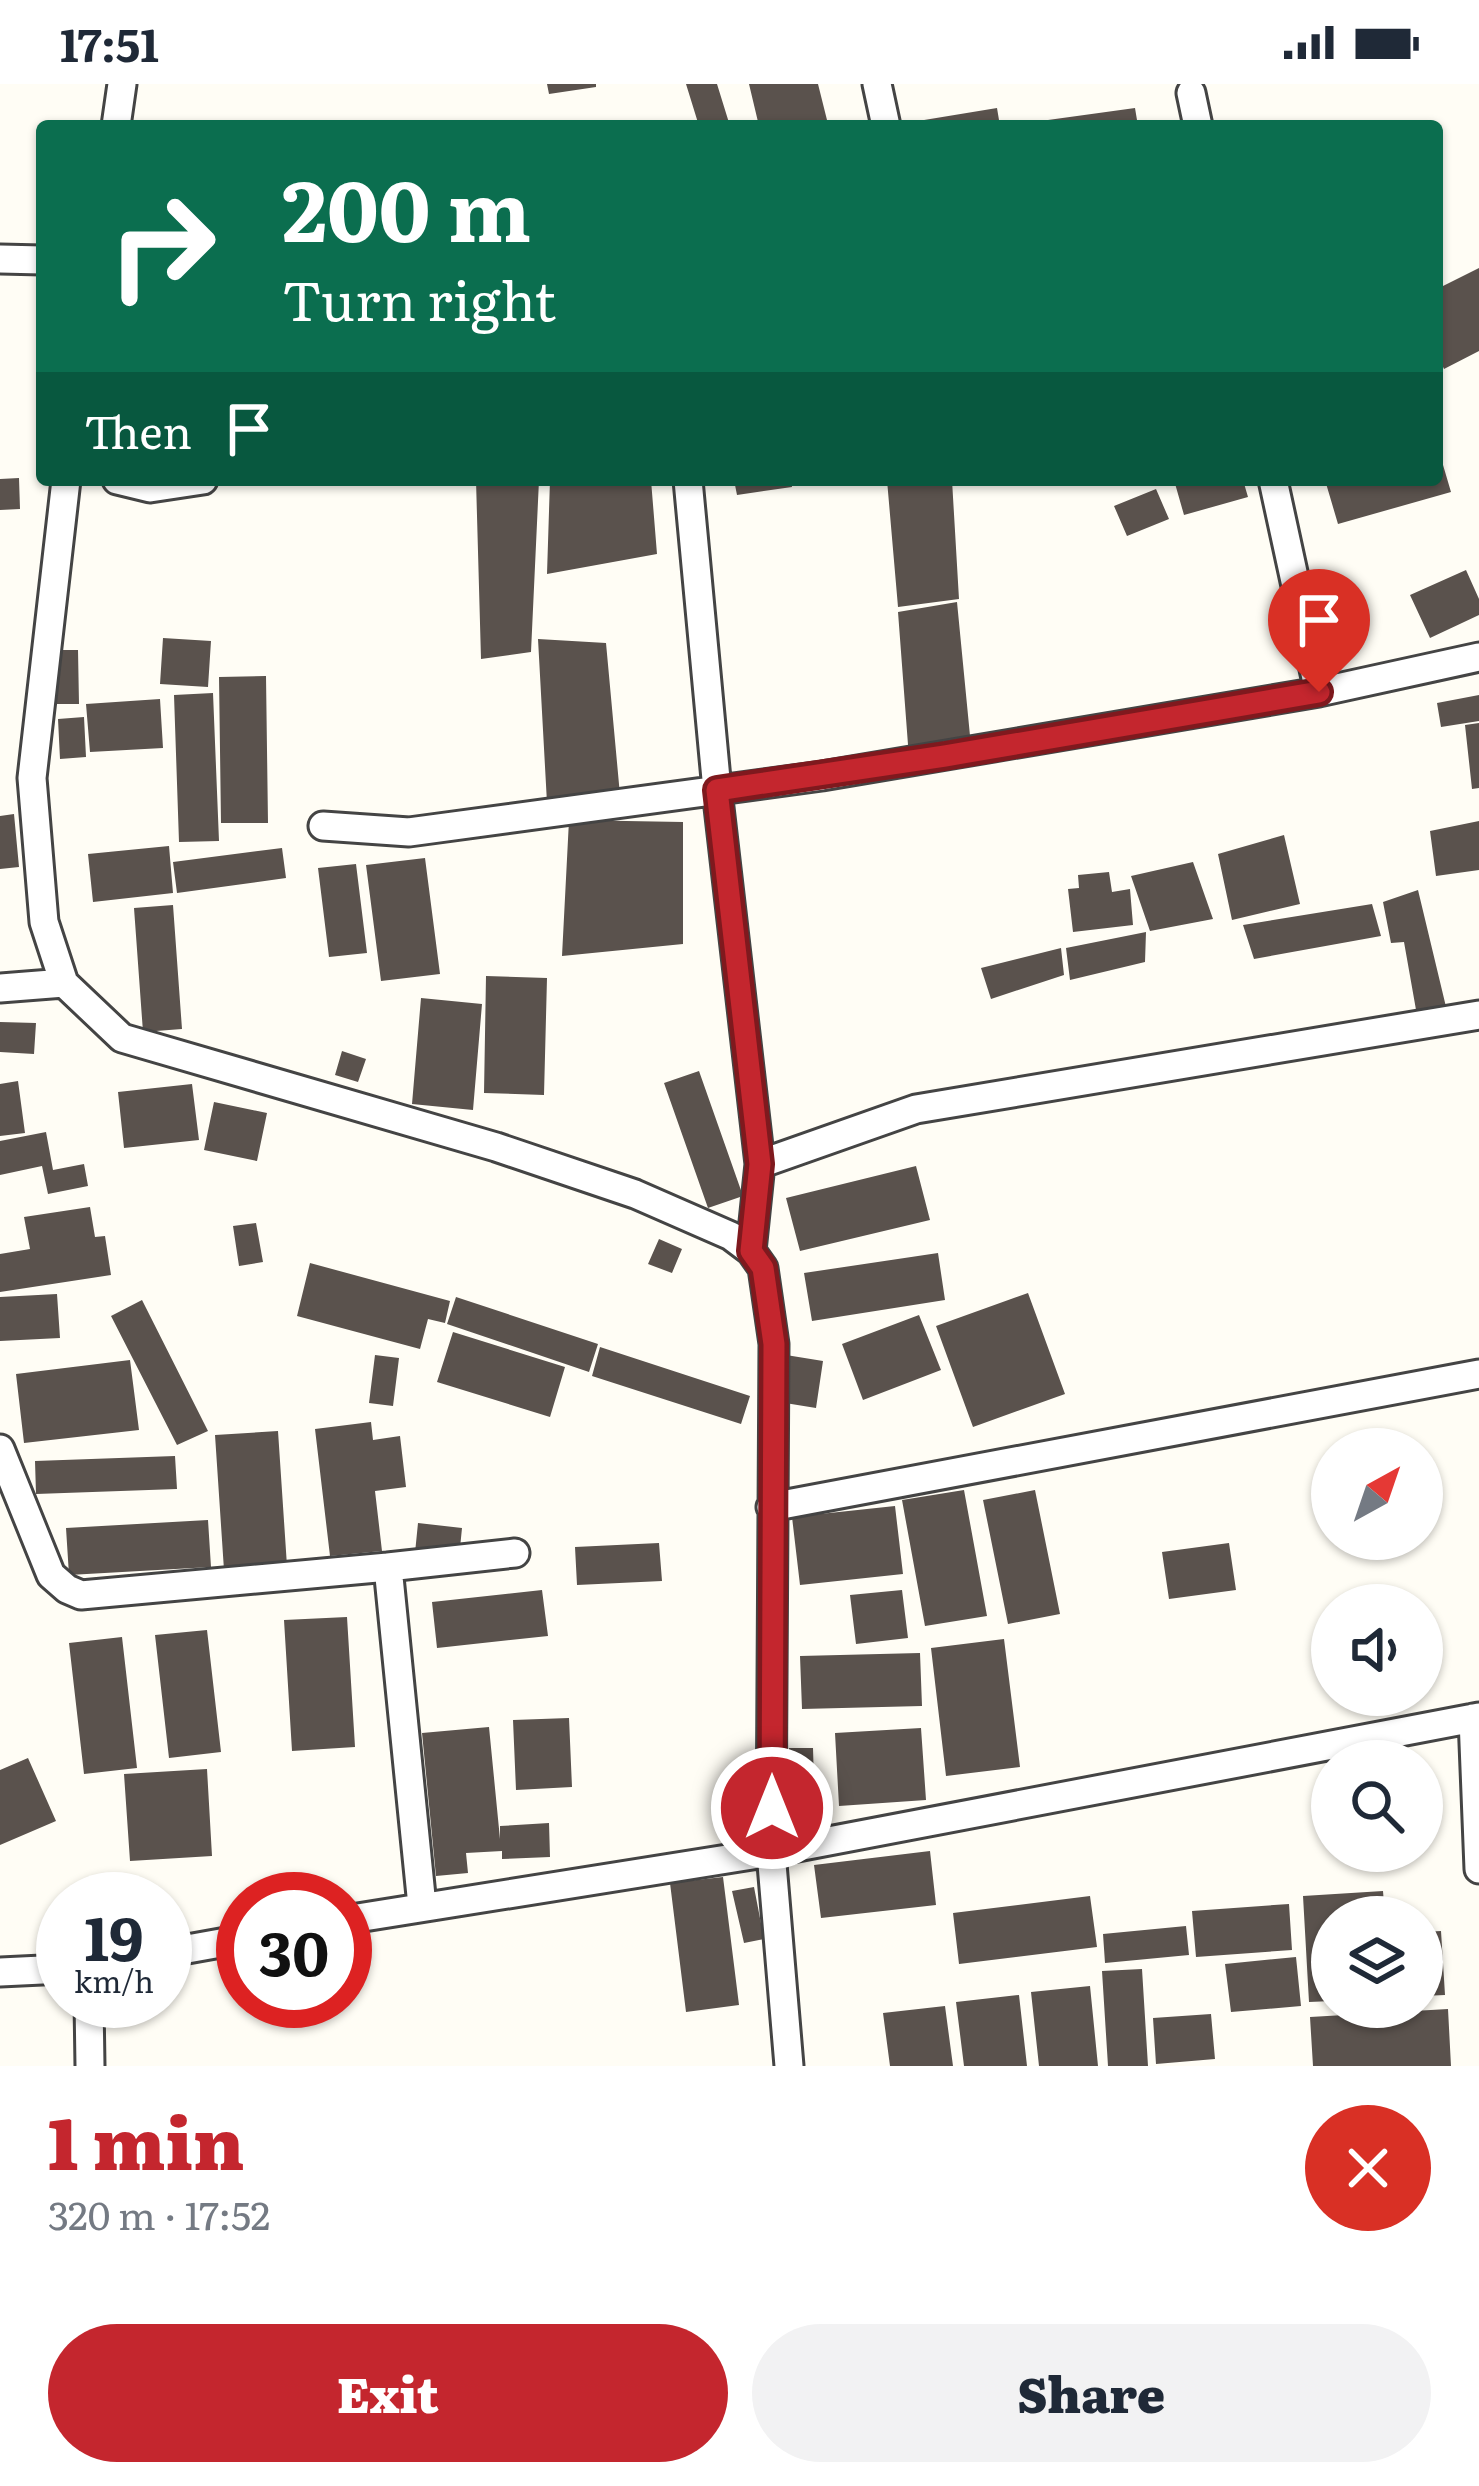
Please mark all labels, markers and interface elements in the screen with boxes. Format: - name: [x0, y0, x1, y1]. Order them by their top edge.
- text: 17:51: [60, 9, 159, 76]
- text: 200 m: [282, 143, 531, 268]
- icon: right: [84, 168, 240, 324]
- text: Turn right: [282, 257, 556, 338]
- text: Then: [84, 396, 192, 463]
- icon: arrive: [216, 396, 282, 462]
- pin: [1268, 569, 1370, 692]
- icon: arrive: [1286, 587, 1352, 653]
- north arrow: [1311, 1428, 1443, 1560]
- map controls: [1311, 1428, 1443, 2028]
- button: sound: [1311, 1584, 1443, 1716]
- button: search: [1311, 1740, 1443, 1872]
- position arrow: [709, 1745, 835, 1871]
- speed limit sign: 30: [216, 1872, 372, 2028]
- text: 19: [84, 1890, 144, 1979]
- button: layers: [1311, 1896, 1443, 2028]
- text: km/h: [74, 1958, 154, 2002]
- text: 1 min: [48, 2085, 244, 2192]
- button: close: [1305, 2105, 1431, 2231]
- text: 320 m · 17:52: [48, 2184, 270, 2242]
- button: Exit: [48, 2324, 728, 2462]
- button: Share: [752, 2324, 1431, 2462]

